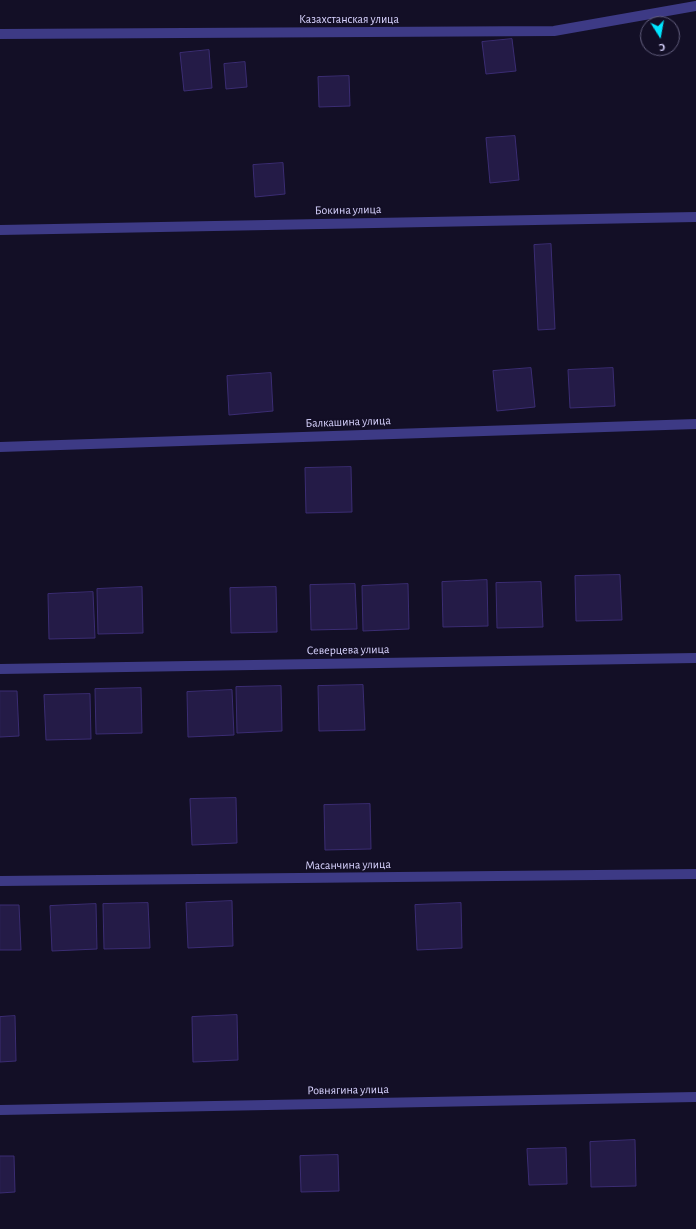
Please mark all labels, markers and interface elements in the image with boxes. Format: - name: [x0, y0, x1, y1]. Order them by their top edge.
- street label: Казахстанская улица: [299, 12, 399, 26]
- north arrow: [640, 16, 680, 56]
- text: С: [658, 41, 666, 53]
- street label: Бокина улица: [315, 202, 381, 218]
- street label: Балкашина улица: [305, 413, 391, 431]
- street label: Северцева улица: [307, 642, 389, 658]
- street label: Масанчина улица: [305, 857, 391, 873]
- street label: Ровнягина улица: [307, 1082, 389, 1098]

